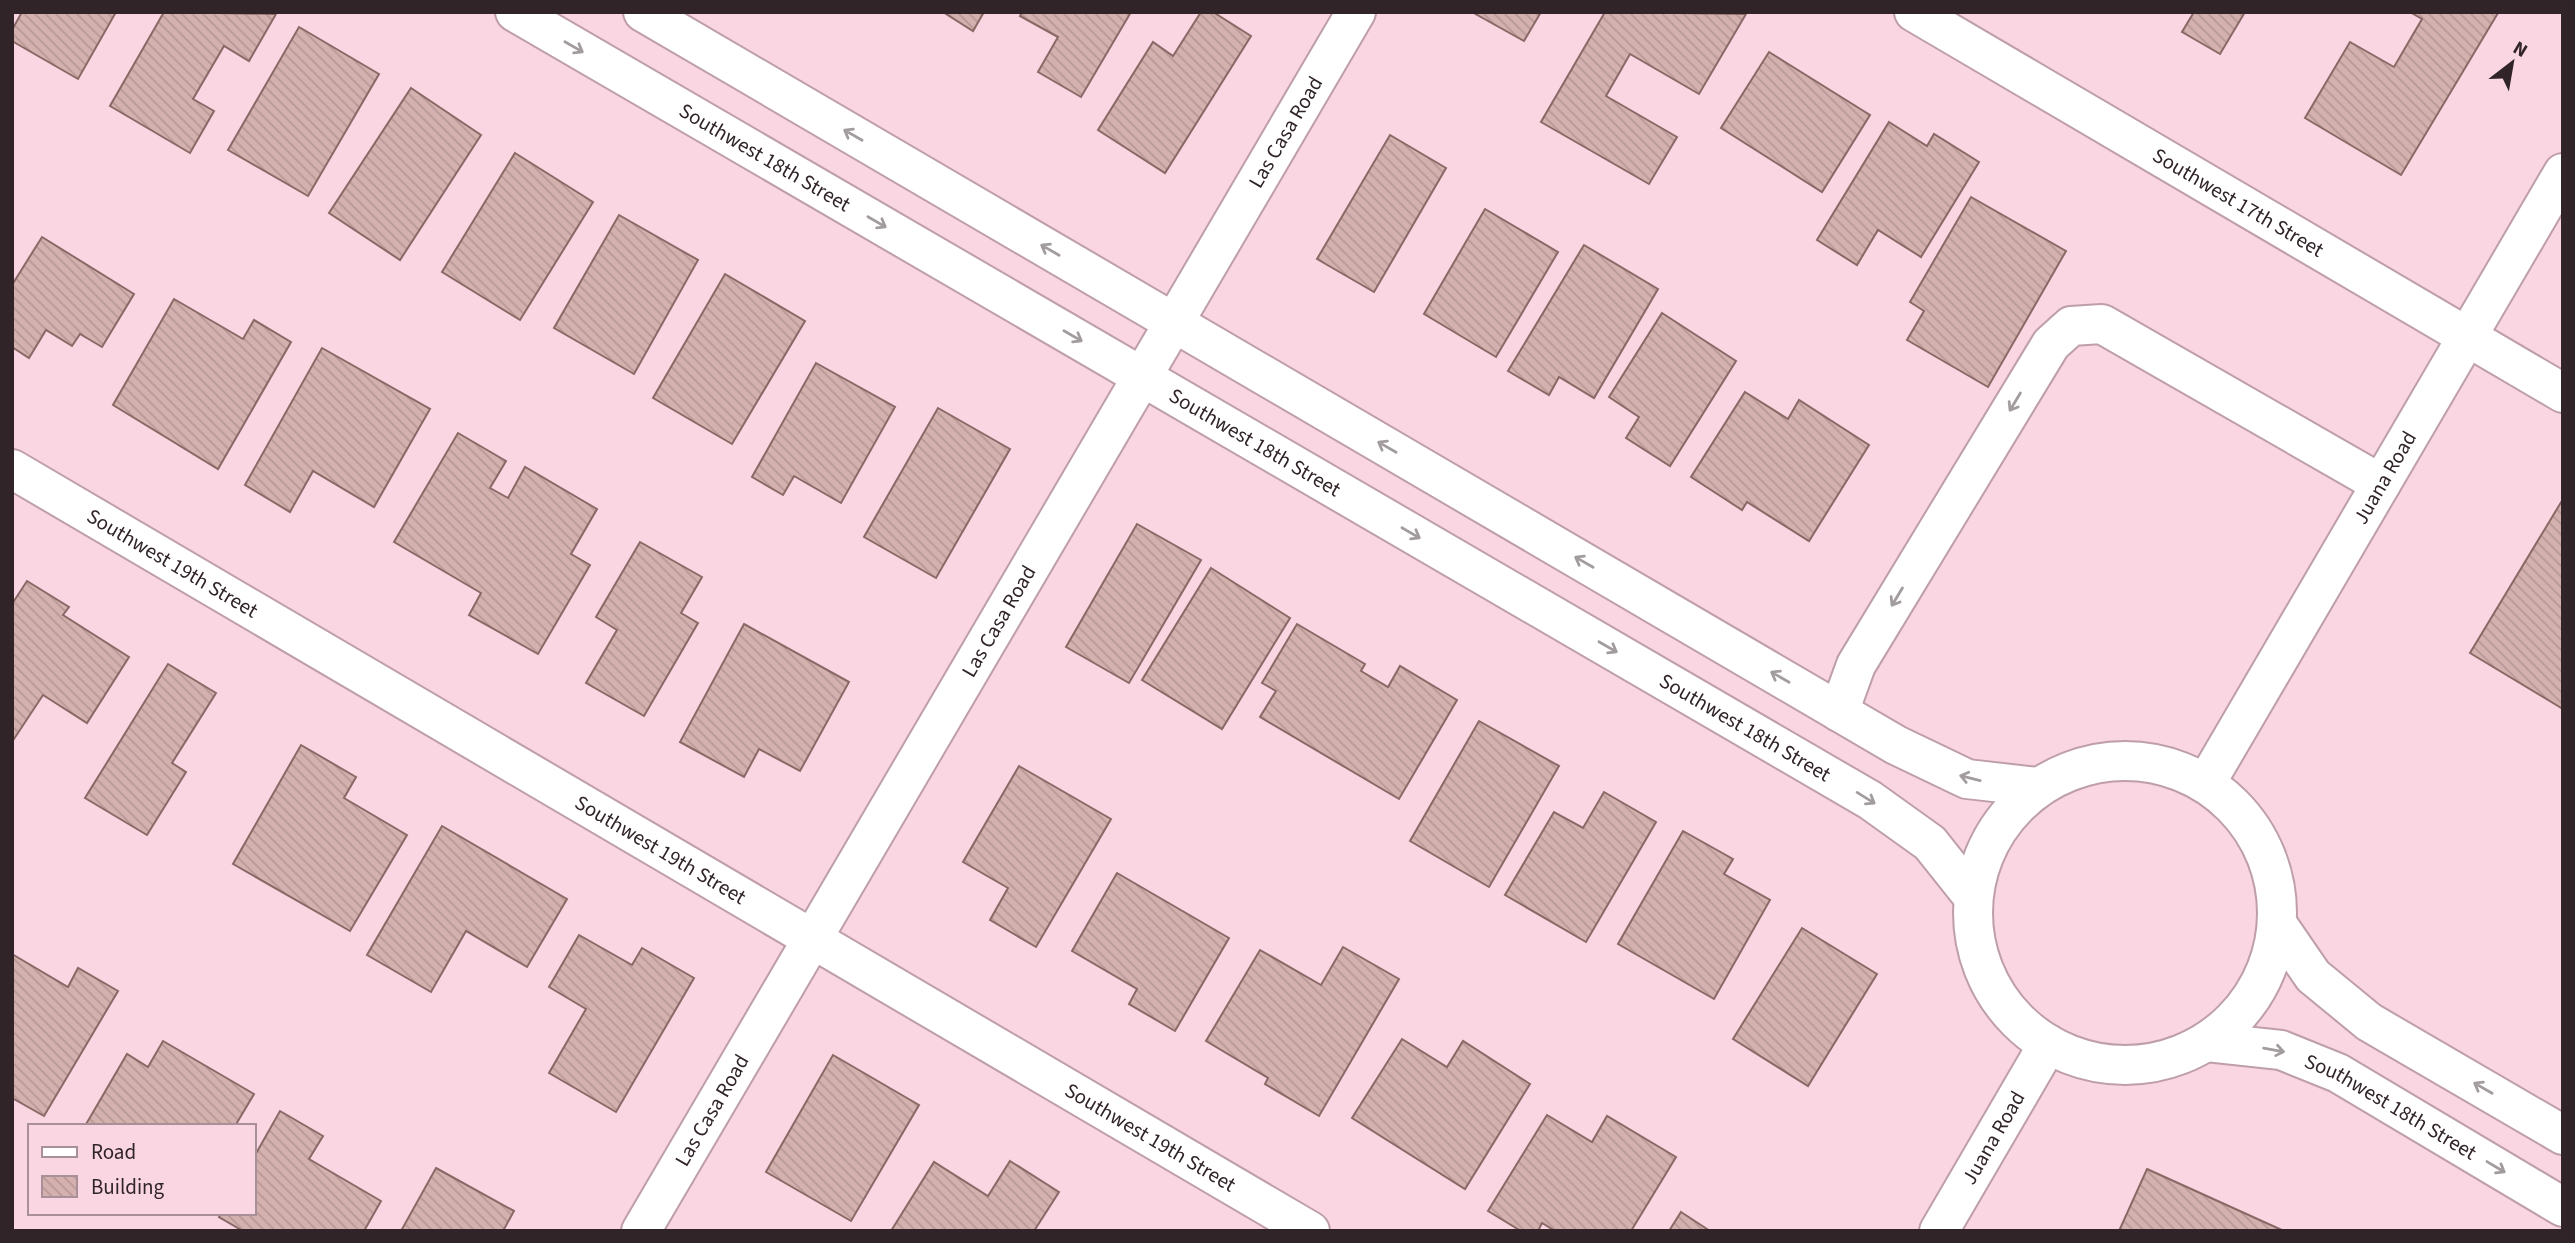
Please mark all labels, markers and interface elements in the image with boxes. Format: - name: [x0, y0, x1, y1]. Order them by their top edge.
- north arrow: [2477, 28, 2547, 98]
- text: N: [2508, 35, 2532, 65]
- one-way arrow: [563, 40, 583, 54]
- street label: Las Casa Road: [1241, 71, 1330, 194]
- street label: Southwest 18th Street: [673, 96, 856, 219]
- one-way arrow: [844, 128, 864, 142]
- street label: Southwest 17th Street: [2147, 140, 2330, 264]
- one-way arrow: [866, 215, 886, 229]
- one-way arrow: [1040, 242, 1060, 256]
- one-way arrow: [1063, 329, 1083, 343]
- street label: Southwest 18th Street: [1164, 381, 1346, 504]
- one-way arrow: [2008, 392, 2022, 412]
- street label: Juana Road: [2346, 425, 2424, 530]
- one-way arrow: [1378, 440, 1398, 454]
- street label: Southwest 19th Street: [81, 501, 264, 625]
- one-way arrow: [1401, 526, 1421, 540]
- one-way arrow: [1574, 555, 1594, 569]
- street label: Las Casa Road: [954, 560, 1043, 683]
- one-way arrow: [1890, 586, 1904, 606]
- one-way arrow: [1597, 640, 1617, 654]
- street label: Southwest 18th Street: [1654, 666, 1837, 789]
- one-way arrow: [1770, 670, 1790, 684]
- one-way arrow: [1960, 771, 1982, 784]
- street label: Southwest 19th Street: [569, 788, 752, 912]
- one-way arrow: [1856, 792, 1876, 806]
- one-way arrow: [2262, 1044, 2285, 1057]
- street label: Southwest 18th Street: [2300, 1046, 2482, 1167]
- street label: Las Casa Road: [667, 1049, 756, 1172]
- street label: Southwest 19th Street: [1059, 1075, 1242, 1199]
- one-way arrow: [2473, 1081, 2493, 1095]
- street label: Juana Road: [1954, 1085, 2032, 1190]
- legend: [28, 1124, 256, 1215]
- text: Road: [91, 1137, 136, 1167]
- one-way arrow: [2486, 1160, 2506, 1174]
- text: Building: [91, 1172, 165, 1202]

